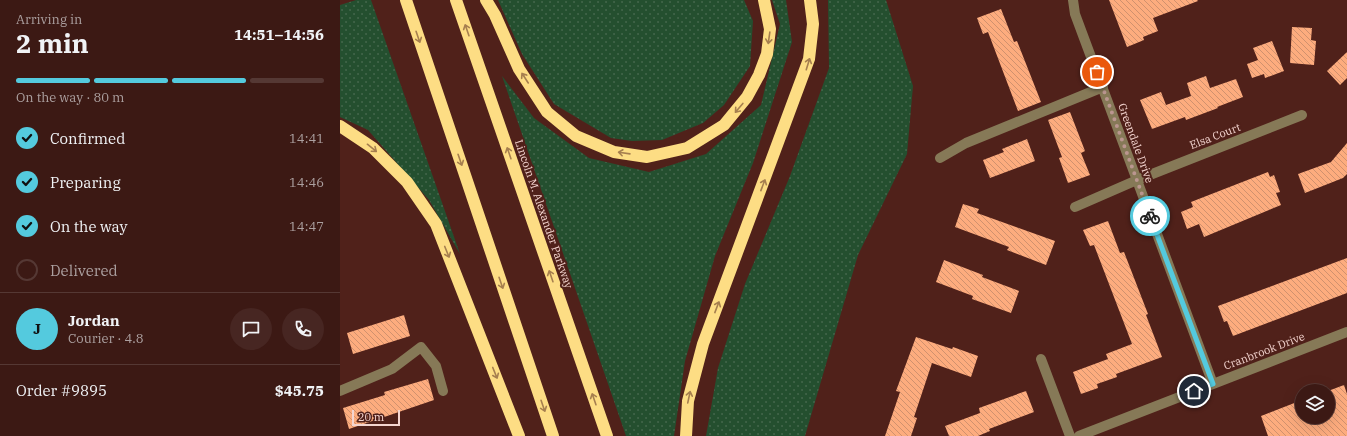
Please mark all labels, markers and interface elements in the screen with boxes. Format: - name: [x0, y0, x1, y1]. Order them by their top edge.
- text: Arriving in: [16, 11, 82, 28]
- text: 14:51–14:56: [234, 25, 324, 44]
- one-way arrow: [462, 25, 470, 37]
- text: 2 min: [16, 26, 89, 60]
- one-way arrow: [415, 30, 422, 43]
- one-way arrow: [765, 31, 773, 44]
- pin: [1080, 55, 1114, 89]
- one-way arrow: [805, 57, 812, 70]
- icon: bag: [1086, 61, 1108, 83]
- one-way arrow: [521, 73, 529, 84]
- text: On the way · 80 m: [16, 89, 124, 106]
- street label: Greendale Drive: [1115, 101, 1157, 185]
- one-way arrow: [734, 102, 743, 113]
- street label: Elsa Court: [1188, 120, 1242, 152]
- icon: check: [16, 127, 38, 149]
- text: Confirmed: [50, 129, 125, 148]
- text: 14:41: [289, 130, 324, 147]
- street label: Lincoln M. Alexander Parkway: [512, 138, 576, 291]
- one-way arrow: [366, 144, 377, 152]
- one-way arrow: [505, 147, 512, 160]
- one-way arrow: [618, 149, 631, 157]
- one-way arrow: [456, 154, 464, 166]
- icon: check: [16, 171, 38, 193]
- text: Preparing: [50, 173, 121, 192]
- text: 14:46: [289, 174, 324, 191]
- one-way arrow: [759, 180, 767, 192]
- courier: [1130, 196, 1170, 236]
- icon: bike: [1139, 205, 1161, 227]
- icon: check: [16, 215, 38, 237]
- text: On the way: [50, 217, 128, 236]
- text: 14:47: [289, 218, 324, 235]
- one-way arrow: [443, 246, 451, 258]
- text: Delivered: [50, 261, 118, 280]
- one-way arrow: [547, 271, 555, 283]
- one-way arrow: [498, 277, 506, 289]
- one-way arrow: [713, 302, 721, 314]
- button: chat: [230, 308, 272, 350]
- button: phone: [282, 308, 324, 350]
- text: Jordan: [68, 311, 120, 330]
- text: J: [33, 319, 41, 338]
- street label: Cranbrook Drive: [1222, 329, 1307, 373]
- text: Courier · 4.8: [68, 330, 144, 347]
- one-way arrow: [491, 367, 499, 379]
- pin: [1177, 374, 1211, 408]
- icon: home: [1183, 380, 1205, 402]
- text: Order #9895: [16, 381, 107, 400]
- text: $45.75: [275, 381, 324, 400]
- map controls: [1295, 384, 1335, 424]
- button: layers: [1295, 384, 1335, 424]
- one-way arrow: [686, 391, 694, 404]
- one-way arrow: [590, 393, 597, 406]
- one-way arrow: [540, 400, 547, 413]
- scale bar: [352, 408, 400, 427]
- text: 20 m: [358, 410, 384, 424]

